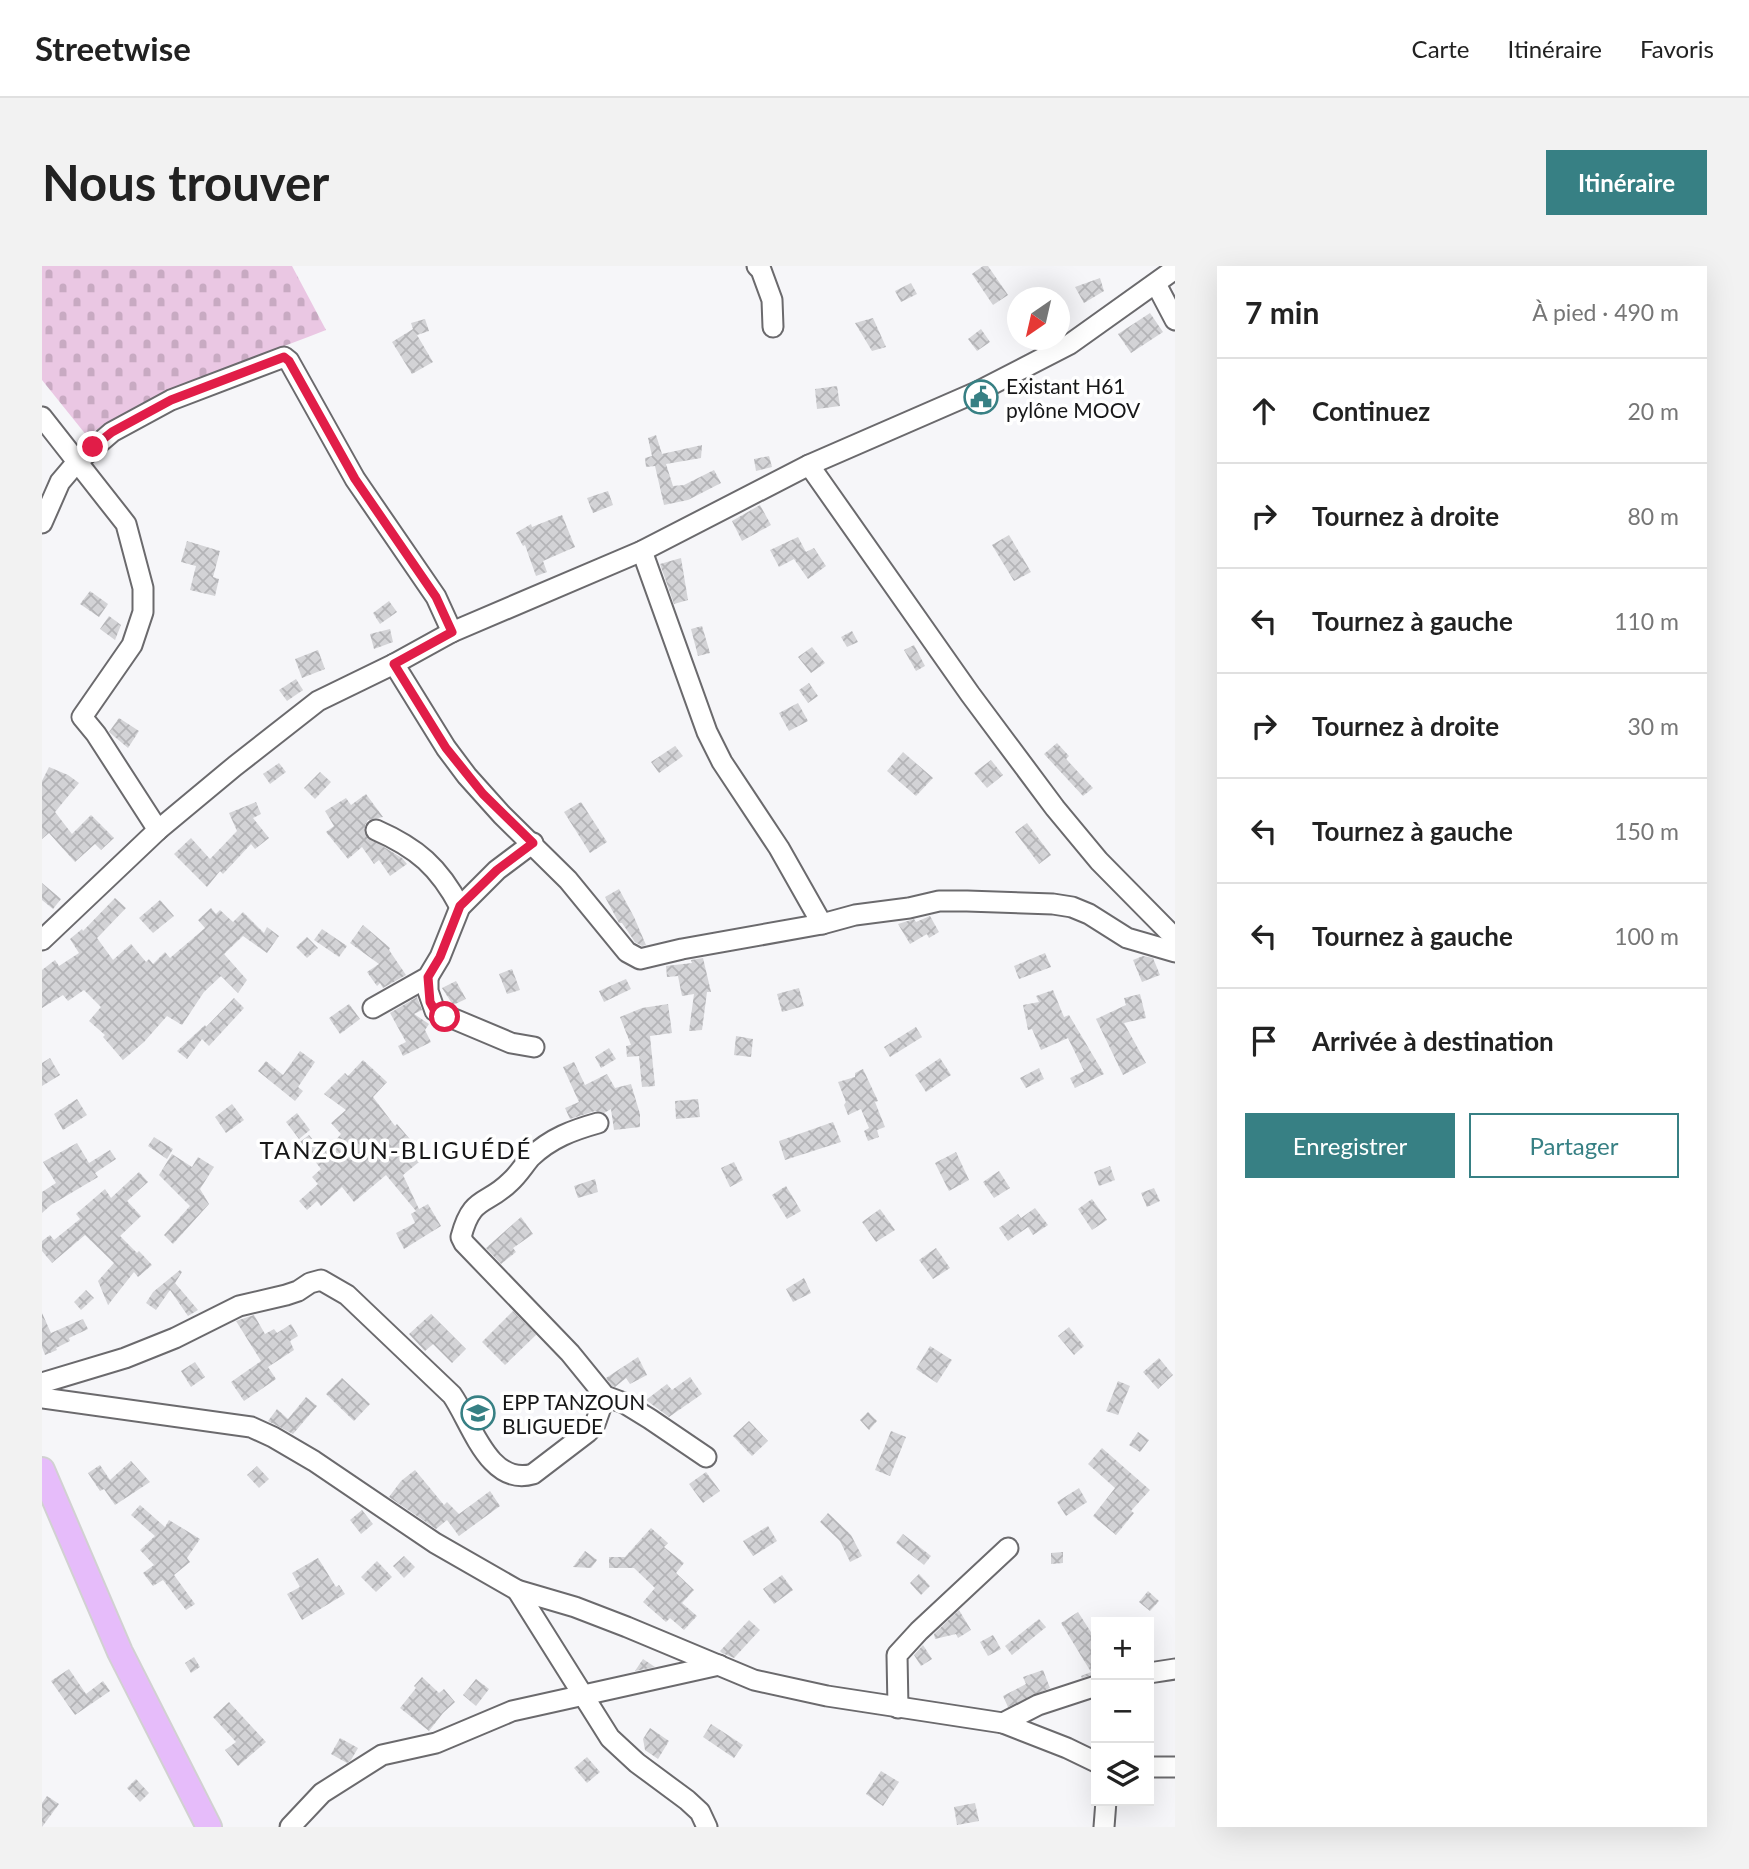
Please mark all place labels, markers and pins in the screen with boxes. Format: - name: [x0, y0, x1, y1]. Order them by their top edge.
- place label: Existant H61 pylône MOOV: [1006, 373, 1141, 422]
- public building icon: Existant H61 pylône MOOV: [962, 378, 1000, 416]
- place label: EPP TANZOUN BLIGUEDE: [502, 1389, 645, 1438]
- school or university icon: EPP TANZOUN BLIGUEDE: [459, 1394, 497, 1432]

